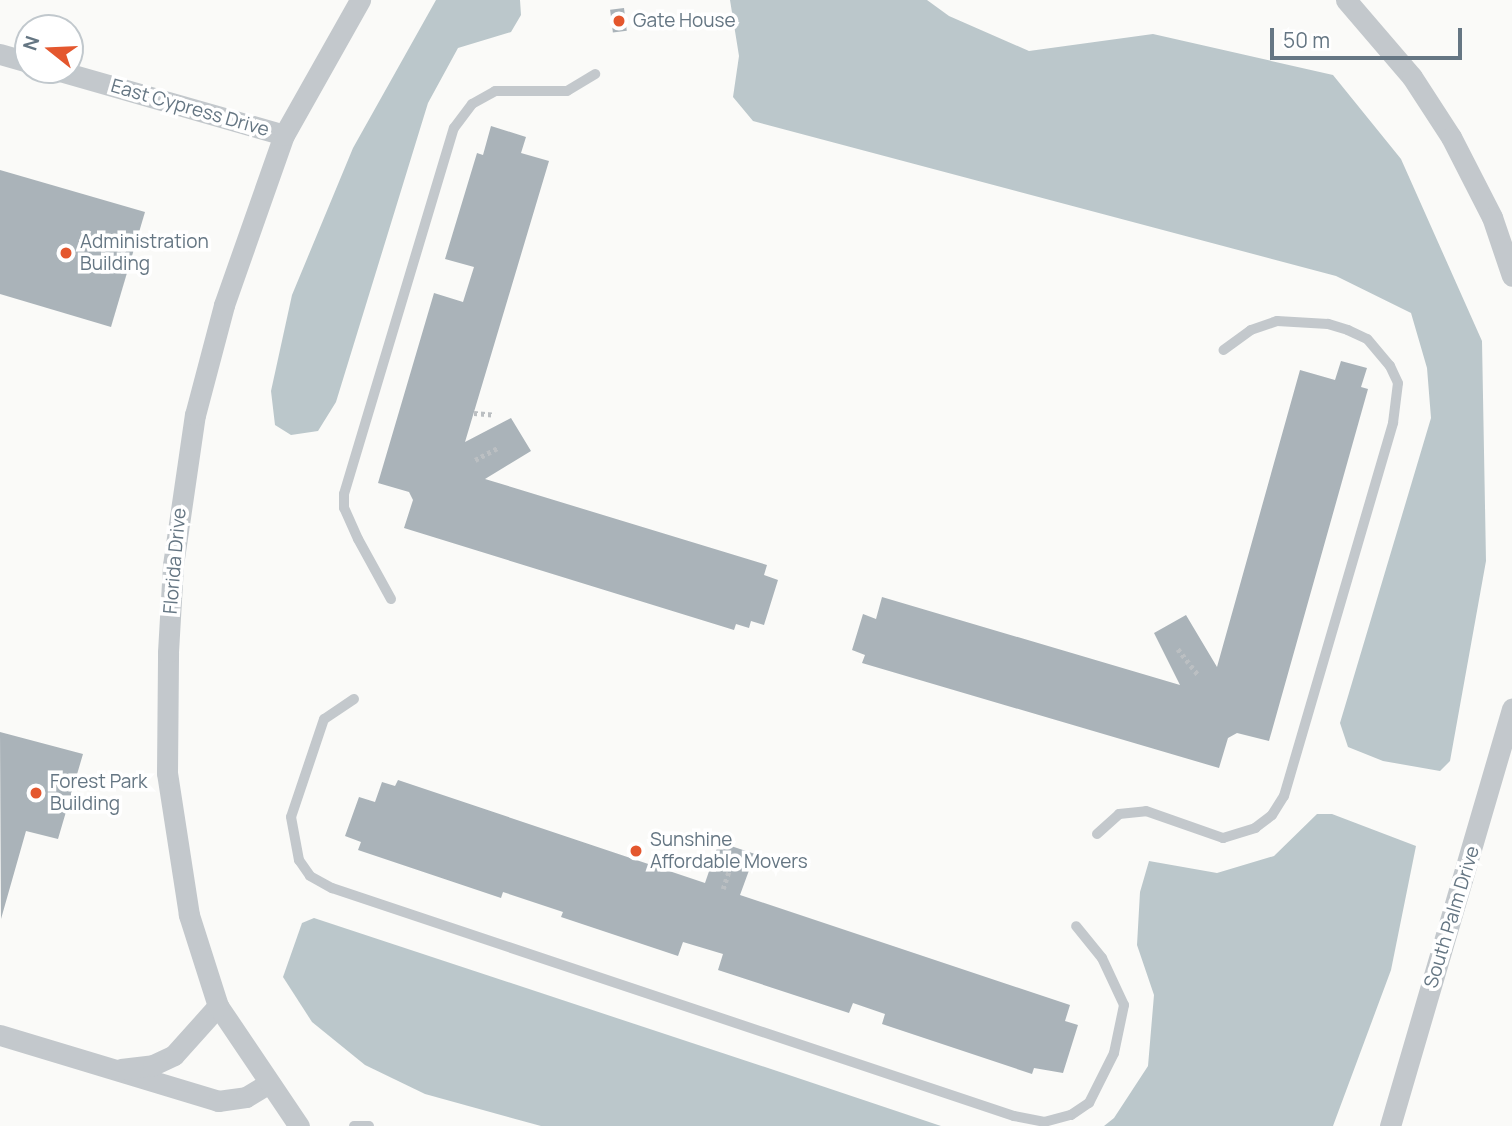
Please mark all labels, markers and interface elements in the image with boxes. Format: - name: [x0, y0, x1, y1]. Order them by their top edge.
- place label: Gate House: [633, 10, 736, 32]
- marker: Gate House: [611, 13, 627, 29]
- north arrow: [14, 14, 84, 84]
- scale bar: [1274, 14, 1466, 58]
- text: 50 m: [1283, 26, 1330, 54]
- text: N: [16, 33, 45, 54]
- street label: East Cypress Drive: [108, 74, 272, 142]
- place label: Administration Building: [80, 231, 209, 275]
- marker: Administration Building: [58, 245, 74, 261]
- street label: Florida Drive: [159, 507, 191, 615]
- place label: Forest Park Building: [50, 771, 148, 815]
- marker: Forest Park Building: [28, 785, 44, 801]
- place label: Sunshine Affordable Movers: [650, 829, 808, 873]
- marker: Sunshine Affordable Movers: [628, 843, 644, 859]
- street label: South Palm Drive: [1420, 843, 1484, 991]

